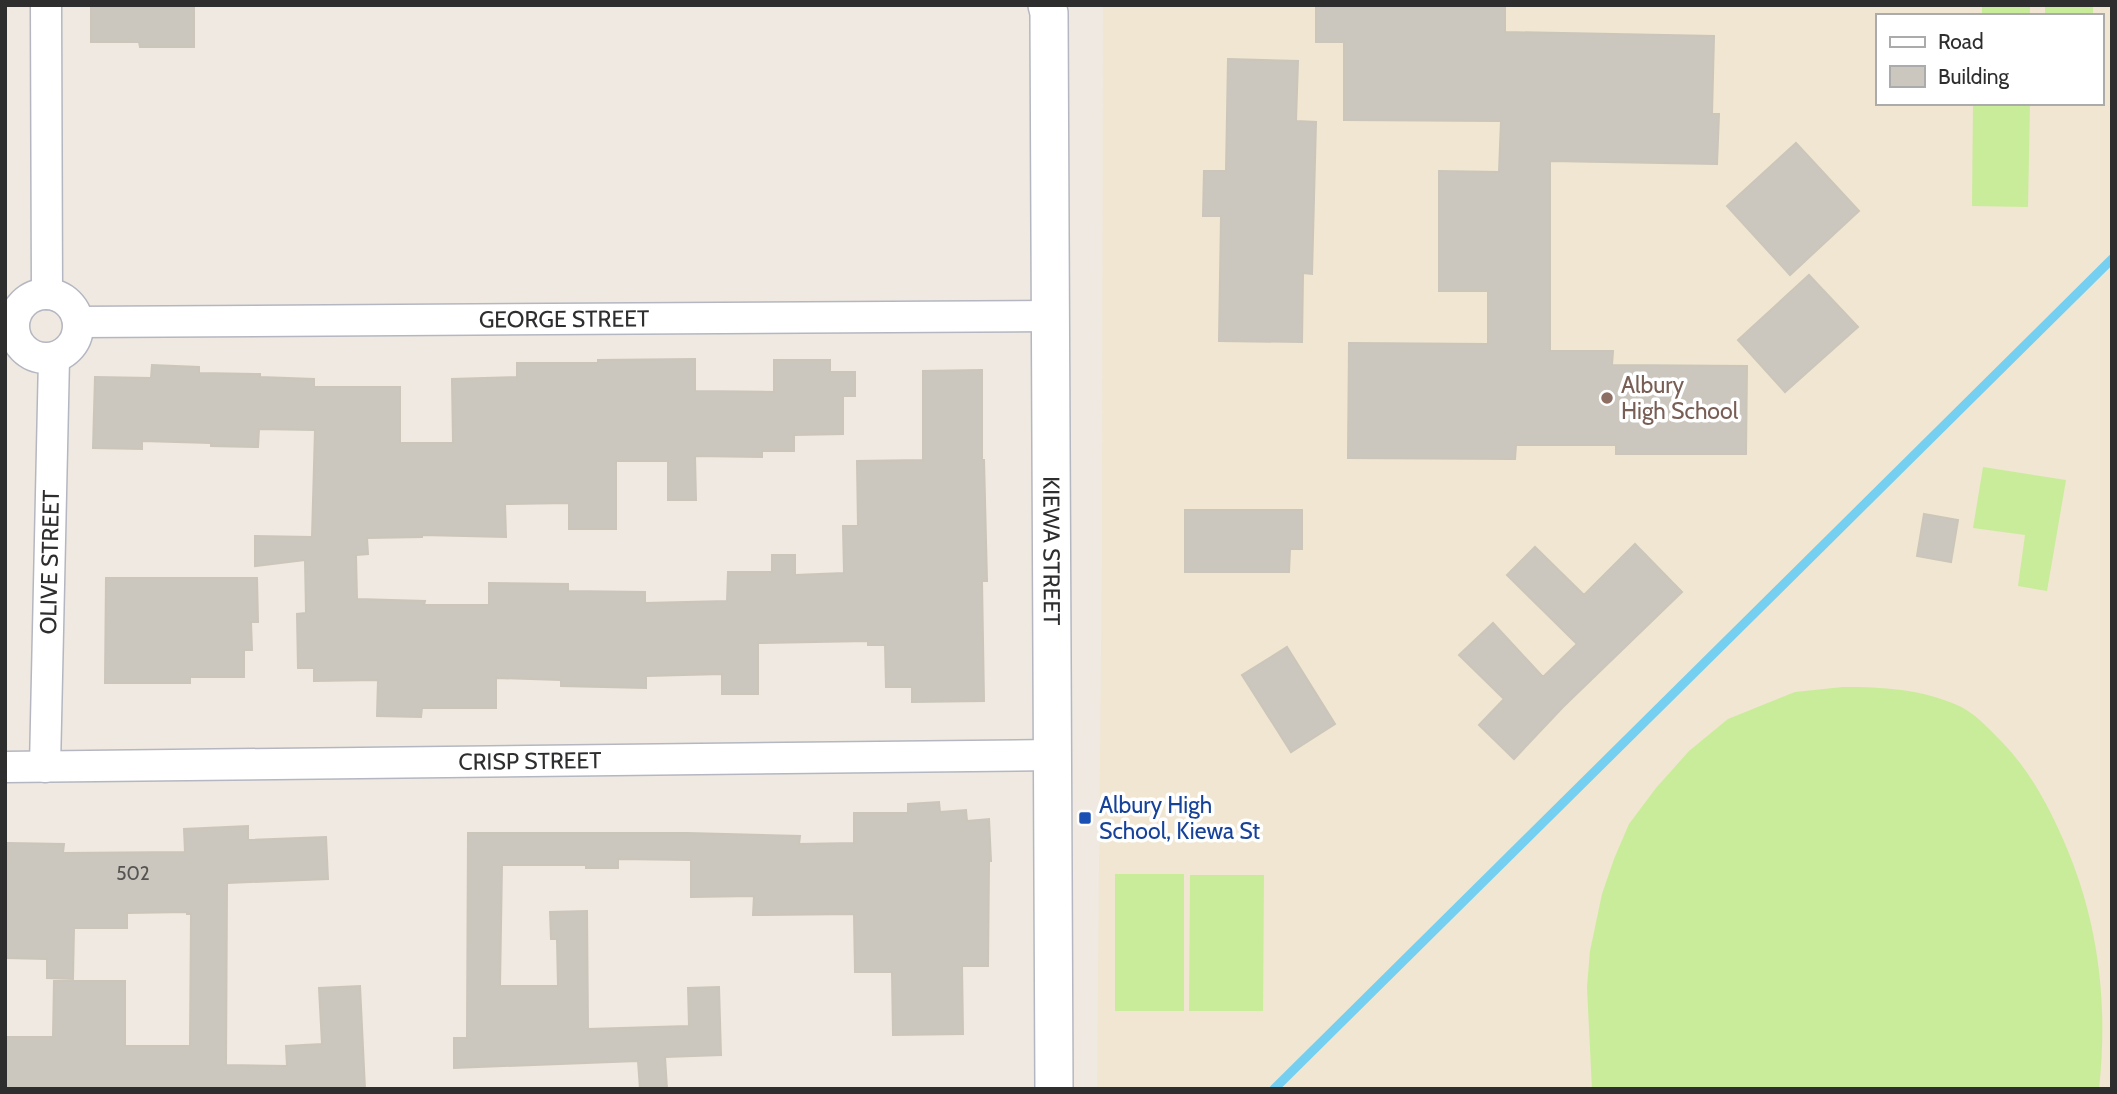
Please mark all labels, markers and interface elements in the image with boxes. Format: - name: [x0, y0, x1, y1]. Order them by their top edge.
- legend: [1876, 14, 2103, 105]
- text: Road: [1938, 29, 1984, 54]
- text: Building: [1938, 64, 2010, 89]
- street label: GEORGE STREET: [479, 304, 649, 334]
- place label: Albury High School: [1621, 371, 1739, 425]
- marker: Albury High School: [1599, 390, 1615, 406]
- street label: KIEWA STREET: [1037, 476, 1066, 625]
- street label: OLIVE STREET: [34, 490, 65, 635]
- street label: CRISP STREET: [458, 746, 602, 776]
- place label: Albury High School, Kiewa St: [1099, 791, 1260, 845]
- marker: Albury High School, Kiewa St: [1077, 810, 1093, 826]
- house number: 502: [116, 862, 150, 885]

